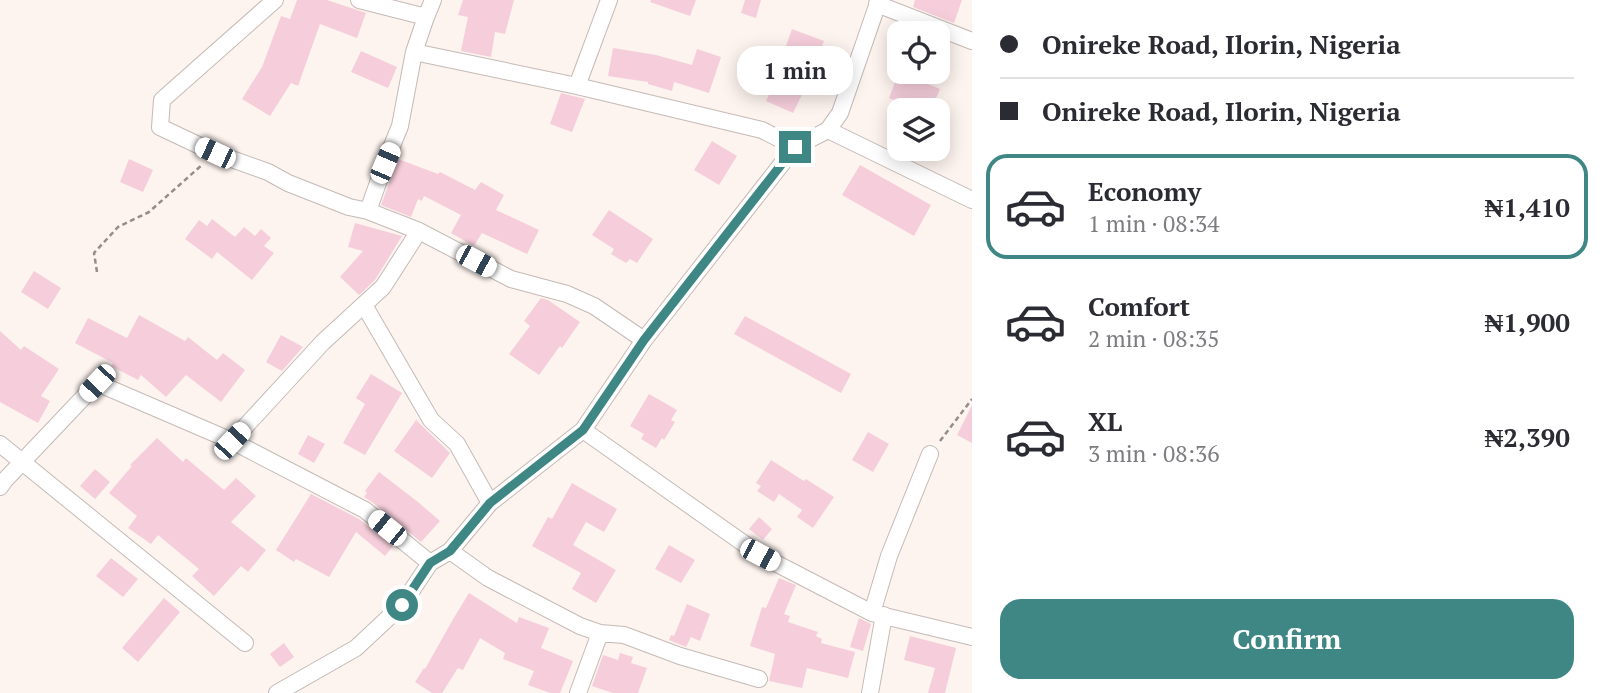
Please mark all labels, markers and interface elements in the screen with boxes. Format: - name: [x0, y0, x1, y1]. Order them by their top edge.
- map controls: [887, 21, 950, 161]
- button: locate: [887, 21, 950, 84]
- text: Onireke Road, Ilorin, Nigeria: [1042, 27, 1401, 61]
- callout: 1 min: [737, 46, 853, 94]
- text: 1 min: [764, 55, 826, 86]
- text: Onireke Road, Ilorin, Nigeria: [1042, 94, 1401, 128]
- button: layers: [887, 98, 950, 161]
- route end: [779, 131, 811, 163]
- car: [192, 135, 239, 171]
- car: [368, 140, 403, 186]
- text: Economy: [1088, 174, 1201, 208]
- icon: car: [1004, 175, 1067, 238]
- text: ₦1,410: [1485, 190, 1570, 224]
- text: 1 min · 08:34: [1088, 208, 1220, 239]
- car: [453, 242, 500, 280]
- text: Comfort: [1088, 289, 1190, 323]
- icon: car: [1004, 290, 1067, 353]
- text: ₦1,900: [1485, 305, 1570, 339]
- text: 2 min · 08:35: [1088, 323, 1220, 354]
- car: [75, 360, 120, 406]
- text: XL: [1088, 404, 1122, 438]
- icon: car: [1004, 405, 1067, 468]
- car: [210, 418, 255, 464]
- text: ₦2,390: [1485, 420, 1570, 454]
- text: 3 min · 08:36: [1088, 438, 1220, 469]
- car: [365, 507, 410, 549]
- car: [737, 536, 784, 574]
- route start: [386, 589, 418, 621]
- button: Confirm: [1000, 599, 1574, 679]

